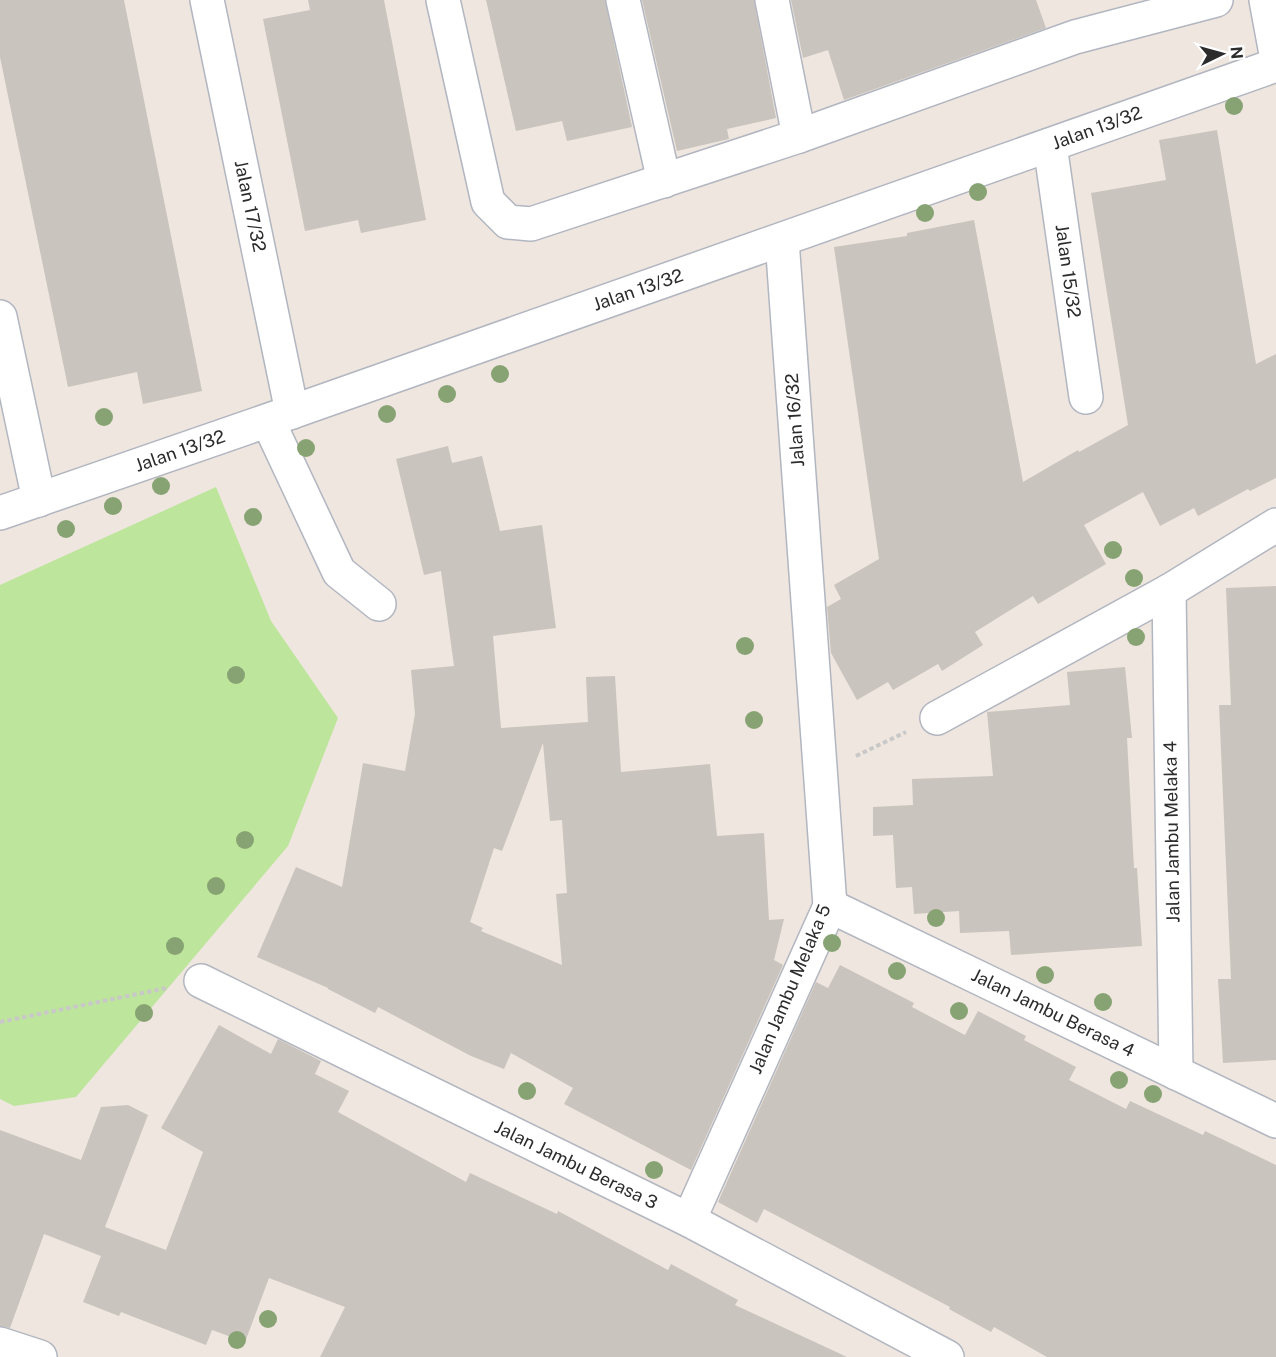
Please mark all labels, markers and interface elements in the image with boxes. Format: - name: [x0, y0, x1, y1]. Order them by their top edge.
- north arrow: [1192, 24, 1252, 84]
- text: N: [1226, 46, 1246, 60]
- street label: Jalan 13/32: [1049, 102, 1145, 153]
- street label: Jalan 17/32: [230, 158, 270, 254]
- street label: Jalan 15/32: [1052, 223, 1085, 319]
- street label: Jalan 13/32: [590, 264, 686, 315]
- street label: Jalan 16/32: [781, 372, 808, 468]
- street label: Jalan 13/32: [132, 425, 228, 476]
- street label: Jalan Jambu Melaka 4: [1159, 741, 1184, 923]
- street label: Jalan Jambu Melaka 5: [744, 901, 835, 1077]
- street label: Jalan Jambu Berasa 4: [968, 964, 1138, 1061]
- street label: Jalan Jambu Berasa 3: [491, 1116, 661, 1213]

